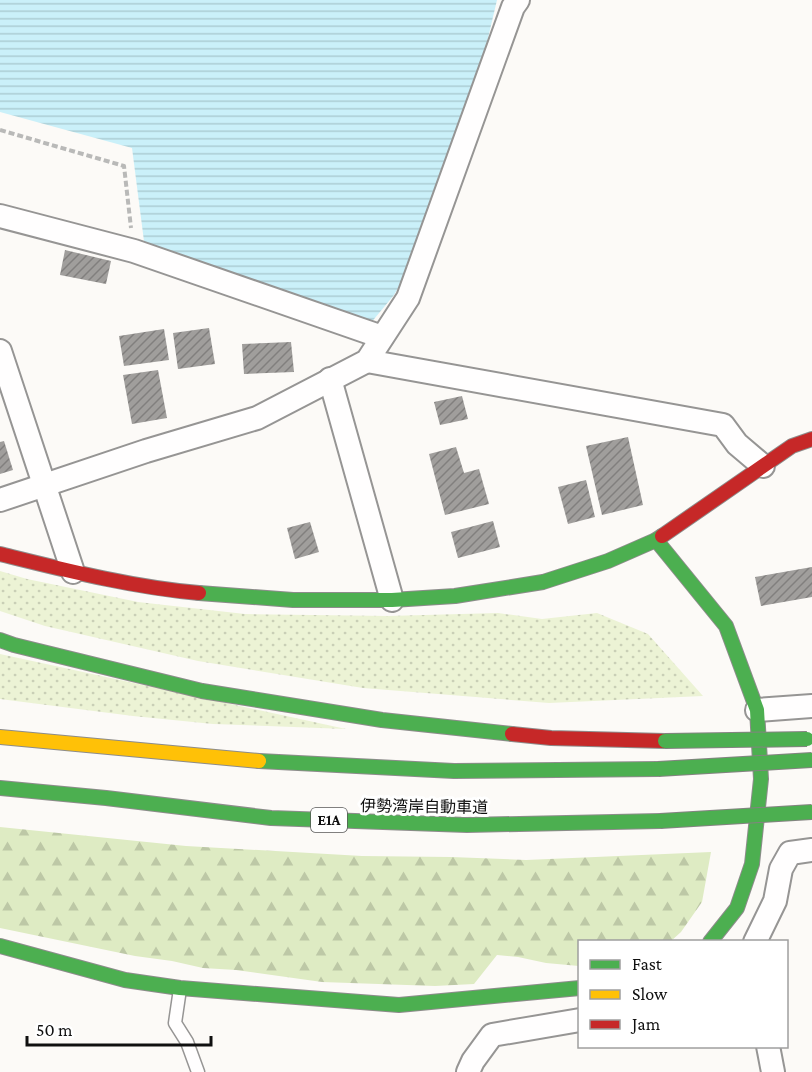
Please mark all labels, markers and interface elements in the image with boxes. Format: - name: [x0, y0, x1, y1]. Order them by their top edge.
- street label: 伊勢湾岸自動車道: [360, 797, 488, 816]
- road number: E1A: [311, 808, 347, 832]
- legend: [578, 940, 788, 1048]
- text: Fast: [632, 954, 663, 974]
- text: Slow: [632, 984, 668, 1004]
- scale bar: [27, 1009, 212, 1047]
- text: Jam: [630, 1014, 661, 1034]
- text: 50 m: [36, 1020, 73, 1040]

